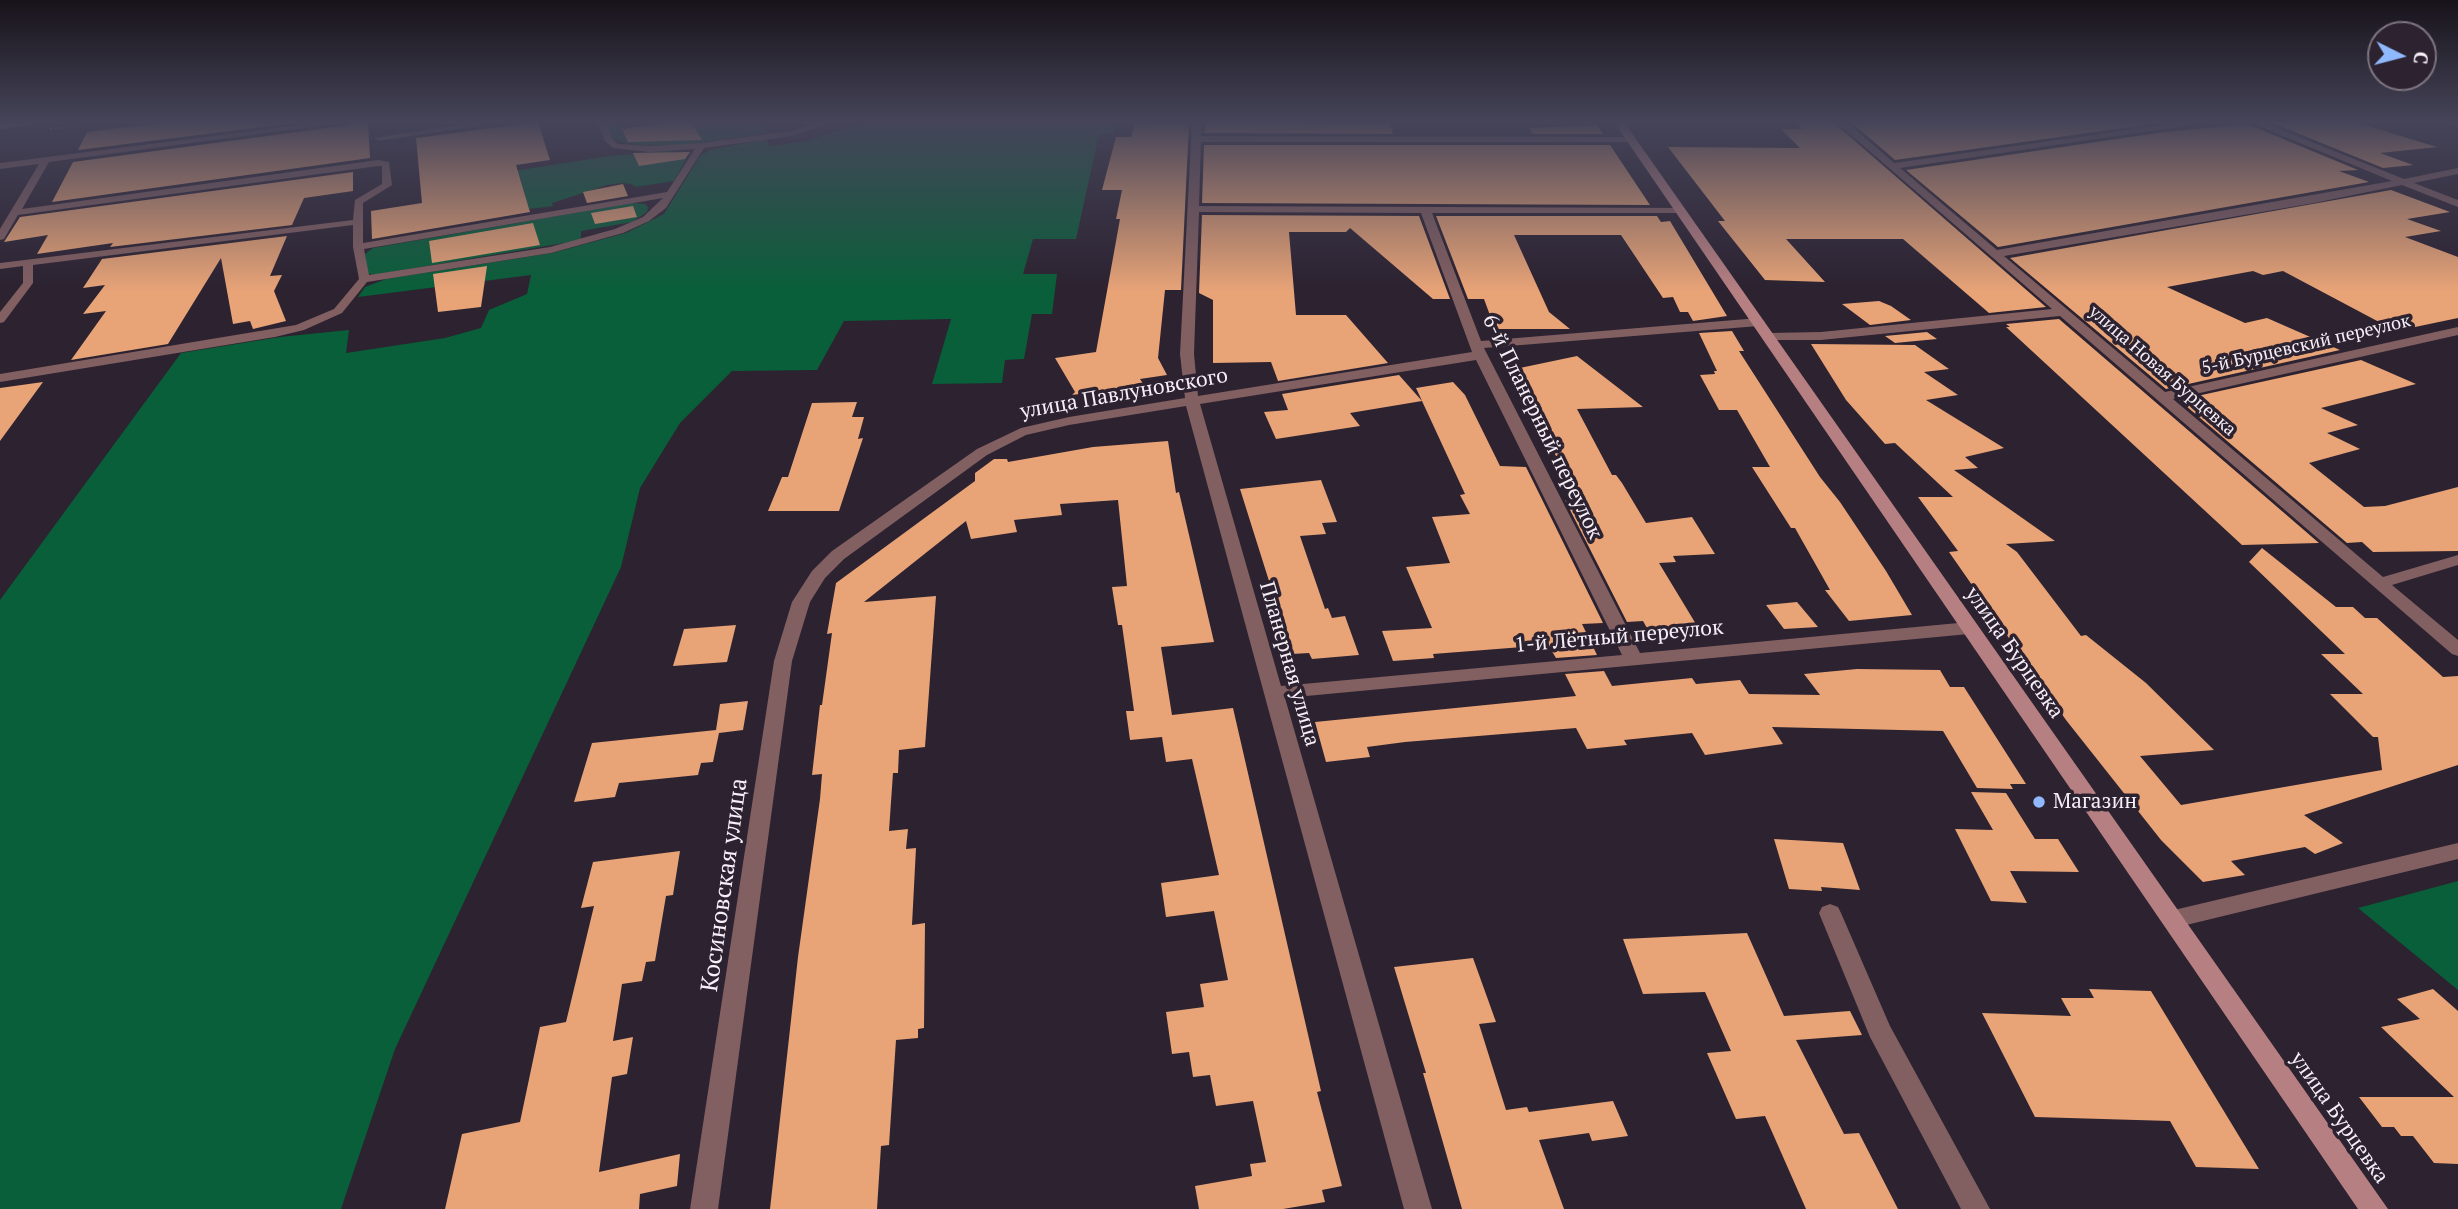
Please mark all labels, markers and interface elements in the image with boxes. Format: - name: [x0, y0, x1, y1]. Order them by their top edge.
- north arrow: [2367, 21, 2437, 91]
- text: С: [2408, 51, 2434, 65]
- street label: улица Новая Бурцевка: [2084, 301, 2240, 441]
- street label: 5-й Бурцевский переулок: [2199, 310, 2413, 380]
- street label: 6-й Планерный переулок: [1477, 311, 1607, 543]
- street label: улица Павлуновского: [1018, 363, 1230, 425]
- street label: Планерная улица: [1253, 579, 1325, 749]
- street label: улица Бурцевка: [1959, 582, 2069, 724]
- street label: 1-й Лётный переулок: [1514, 615, 1724, 659]
- street label: Косиновская улица: [696, 776, 754, 994]
- place label: Магазин: [2053, 789, 2137, 815]
- marker: Магазин: [2031, 794, 2047, 810]
- street label: улица Бурцевка: [2284, 1047, 2394, 1189]

